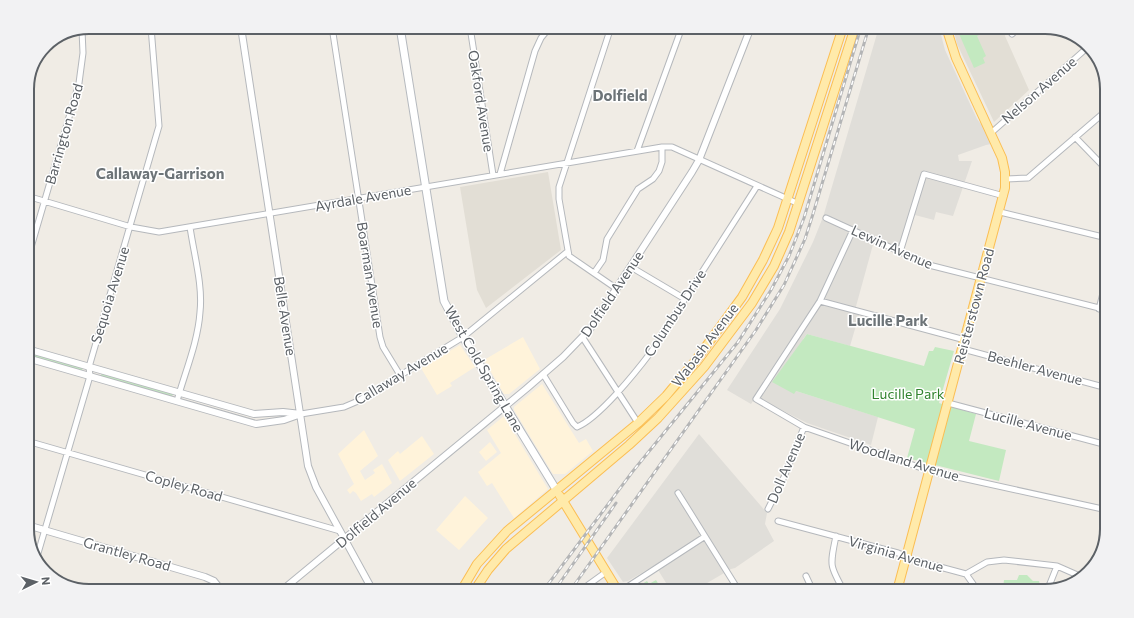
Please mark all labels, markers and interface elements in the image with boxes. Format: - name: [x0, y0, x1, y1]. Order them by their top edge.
- street label: Oakford Avenue: [465, 49, 498, 153]
- street label: Nelson Avenue: [998, 53, 1080, 127]
- street label: Barrington Road: [41, 81, 86, 186]
- district label: Dolfield: [592, 86, 648, 104]
- district label: Callaway-Garrison: [96, 164, 224, 182]
- street label: Ayrdale Avenue: [313, 181, 412, 214]
- street label: Boarman Avenue: [354, 221, 387, 329]
- street label: Lewin Avenue: [849, 221, 936, 272]
- street label: Sequoia Avenue: [87, 244, 132, 345]
- street label: Reisterstown Road: [950, 246, 997, 366]
- street label: Dolfield Avenue: [577, 248, 647, 340]
- street label: Columbus Drive: [640, 266, 709, 360]
- street label: Belle Avenue: [271, 275, 300, 357]
- street label: Wabash Avenue: [668, 300, 742, 390]
- street label: West Cold Spring Lane: [441, 303, 527, 435]
- district label: Lucille Park: [848, 311, 928, 329]
- street label: Callaway Avenue: [351, 339, 451, 408]
- street label: Beehler Avenue: [986, 347, 1085, 388]
- park label: Lucille Park: [872, 385, 945, 402]
- street label: Lucille Avenue: [982, 404, 1074, 443]
- street label: Doll Avenue: [763, 430, 808, 506]
- street label: Woodland Avenue: [847, 435, 961, 484]
- street label: Copley Road: [144, 466, 225, 505]
- street label: Dolfield Avenue: [332, 474, 419, 551]
- street label: Virginia Avenue: [847, 532, 946, 575]
- street label: Grantley Road: [81, 533, 173, 574]
- north arrow: [16, 562, 56, 602]
- text: N: [40, 576, 53, 586]

